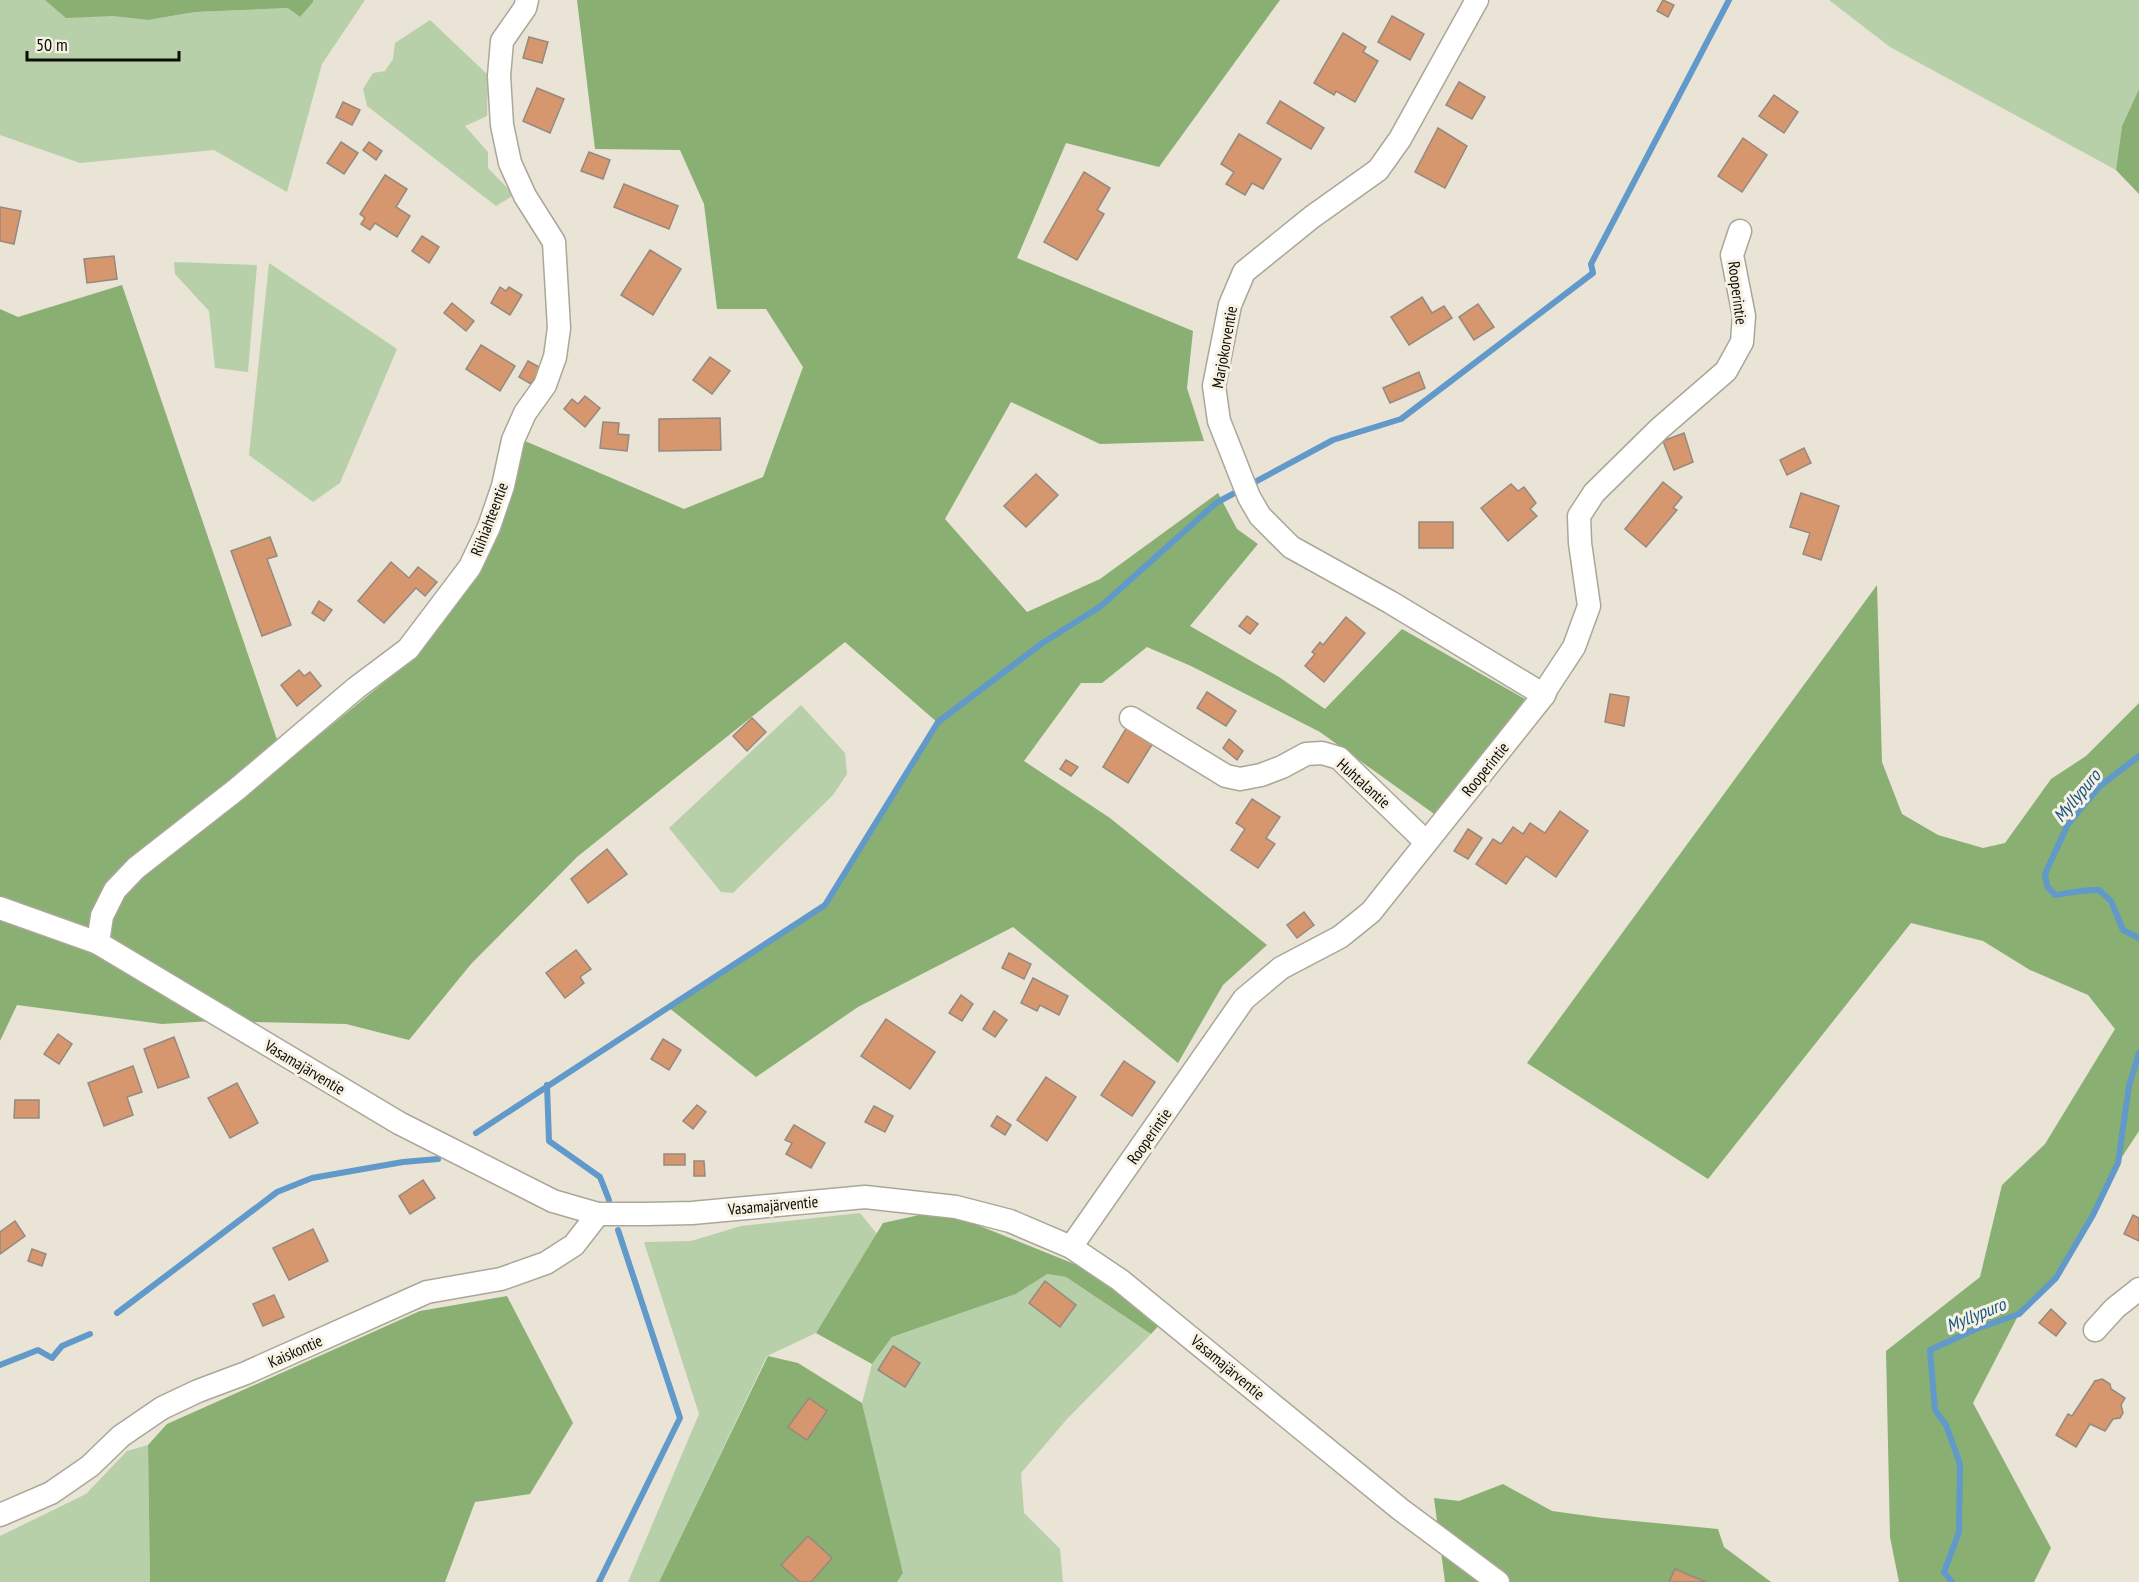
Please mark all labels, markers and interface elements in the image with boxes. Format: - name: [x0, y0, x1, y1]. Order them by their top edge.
- scale bar: [27, 24, 178, 62]
- text: 50 m: [36, 33, 68, 56]
- street label: Rooperintie: [1724, 260, 1752, 326]
- street label: Marjokorventie: [1207, 304, 1241, 390]
- street label: Riihiahteentie: [466, 479, 512, 559]
- street label: Rooperintie: [1457, 738, 1513, 800]
- street label: Huhtalantie: [1333, 754, 1395, 812]
- water label: Myllypuro: [2048, 764, 2106, 827]
- street label: Vasamajärventie: [260, 1035, 349, 1099]
- street label: Rooperintie: [1123, 1104, 1175, 1168]
- street label: Vasamajärventie: [726, 1191, 819, 1219]
- water label: Myllypuro: [1943, 1292, 2010, 1337]
- street label: Kaiskontie: [265, 1330, 325, 1372]
- street label: Vasamajärventie: [1186, 1330, 1269, 1404]

